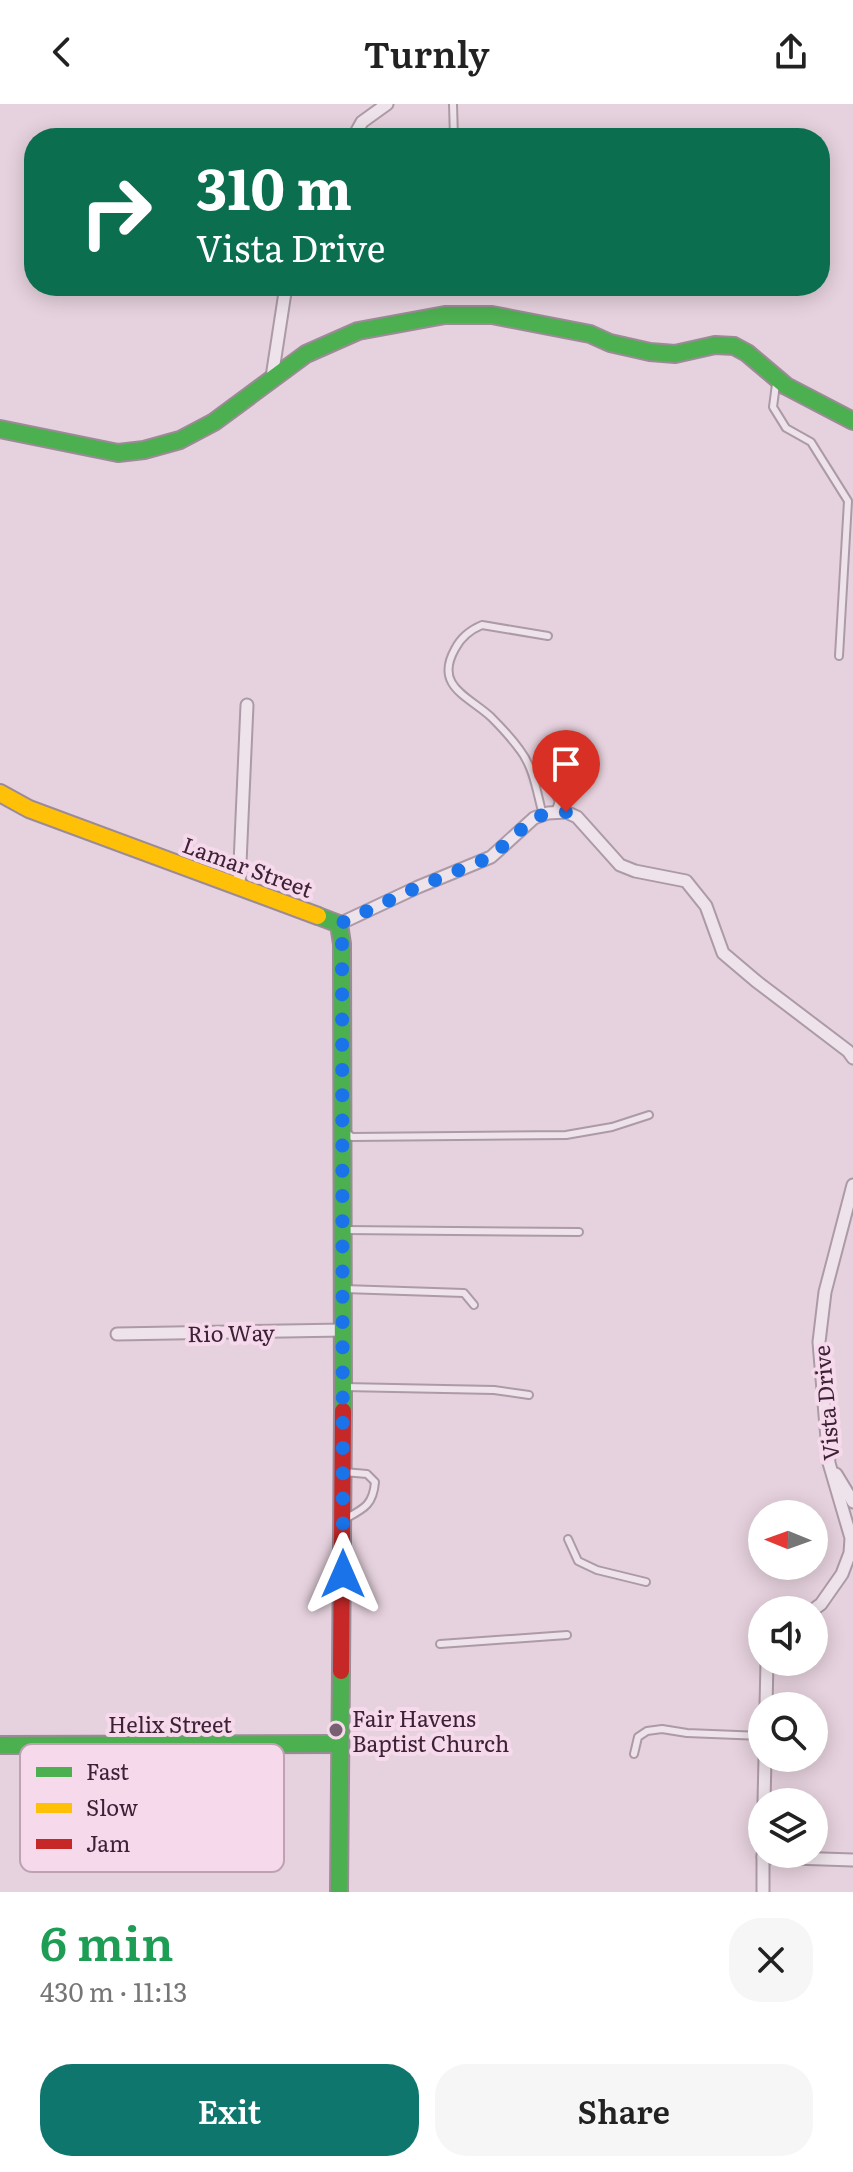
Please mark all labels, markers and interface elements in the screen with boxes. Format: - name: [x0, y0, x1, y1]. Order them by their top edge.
- text: Turnly: [364, 26, 490, 79]
- icon: back: [40, 30, 84, 74]
- icon: share: [769, 30, 813, 74]
- text: 310 m: [196, 144, 352, 227]
- icon: right: [64, 160, 168, 264]
- text: Vista Drive: [196, 220, 385, 273]
- pin: [532, 730, 600, 812]
- icon: arrive: [544, 742, 588, 786]
- street label: Lamar Street: [178, 827, 318, 905]
- street label: Rio Way: [187, 1315, 275, 1349]
- street label: Vista Drive: [804, 1344, 846, 1462]
- north arrow: [748, 1500, 828, 1580]
- map controls: [748, 1500, 828, 1868]
- position arrow: [301, 1532, 385, 1616]
- button: sound: [748, 1596, 828, 1676]
- button: search: [748, 1692, 828, 1772]
- place label: Fair Havens Baptist Church: [352, 1701, 509, 1759]
- street label: Helix Street: [108, 1707, 232, 1740]
- marker: Fair Havens Baptist Church: [327, 1721, 345, 1739]
- legend: [20, 1744, 284, 1872]
- text: Fast: [86, 1754, 129, 1787]
- button: layers: [748, 1788, 828, 1868]
- text: Slow: [86, 1790, 138, 1823]
- text: Jam: [86, 1826, 130, 1859]
- text: 6 min: [40, 1905, 174, 1976]
- button: close: [729, 1918, 813, 2002]
- text: 430 m · 11:13: [40, 1971, 187, 2010]
- button: Exit: [40, 2064, 419, 2156]
- button: Share: [435, 2064, 813, 2156]

